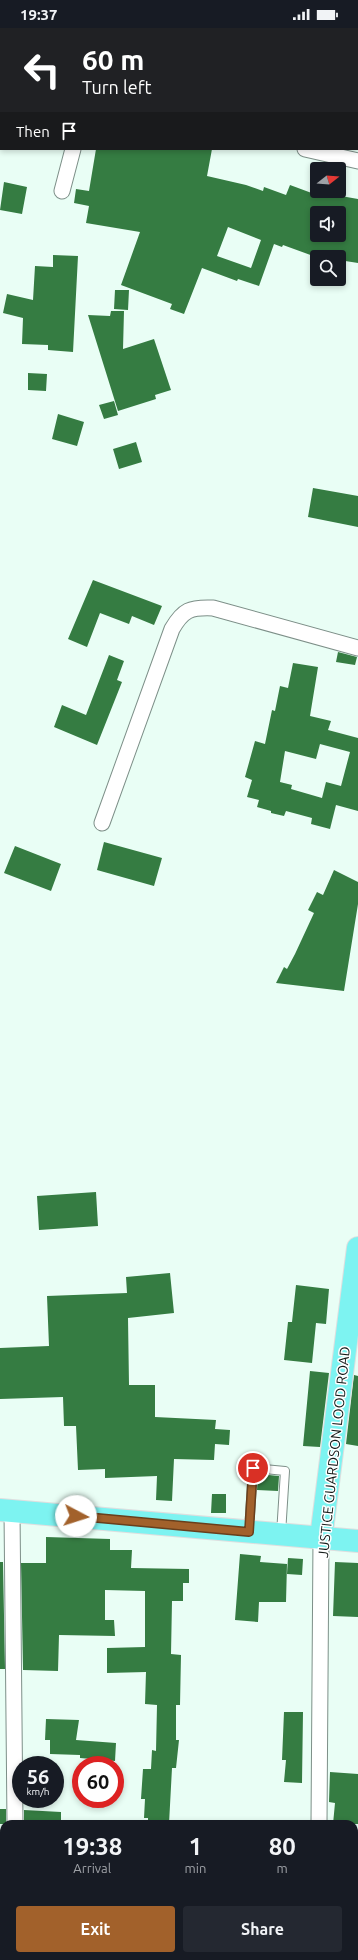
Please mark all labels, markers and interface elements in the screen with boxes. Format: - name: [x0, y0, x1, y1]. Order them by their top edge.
- text: 19:37: [20, 6, 58, 23]
- icon: left: [16, 44, 68, 96]
- text: 60 m: [82, 44, 144, 75]
- text: Turn left: [82, 77, 152, 97]
- icon: arrive: [58, 120, 80, 142]
- text: Then: [16, 123, 50, 140]
- north arrow: [310, 162, 346, 198]
- map controls: [310, 162, 346, 286]
- button: sound: [310, 206, 346, 242]
- button: search: [310, 250, 346, 286]
- street label: JUSTICE GUARDSON LOOD ROAD: [315, 1345, 353, 1559]
- pin: [236, 1451, 270, 1485]
- icon: arrive: [242, 1457, 264, 1479]
- position arrow: [55, 1495, 97, 1537]
- speed limit sign: 60: [72, 1756, 124, 1808]
- text: 56: [27, 1765, 49, 1788]
- text: km/h: [26, 1786, 50, 1797]
- text: 19:38: [62, 1833, 122, 1860]
- text: 1: [189, 1833, 202, 1860]
- text: 80: [269, 1833, 296, 1860]
- text: Arrival: [73, 1861, 111, 1875]
- text: min: [185, 1861, 206, 1875]
- text: m: [277, 1861, 288, 1875]
- button: Exit: [16, 1906, 175, 1952]
- button: Share: [183, 1906, 342, 1952]

